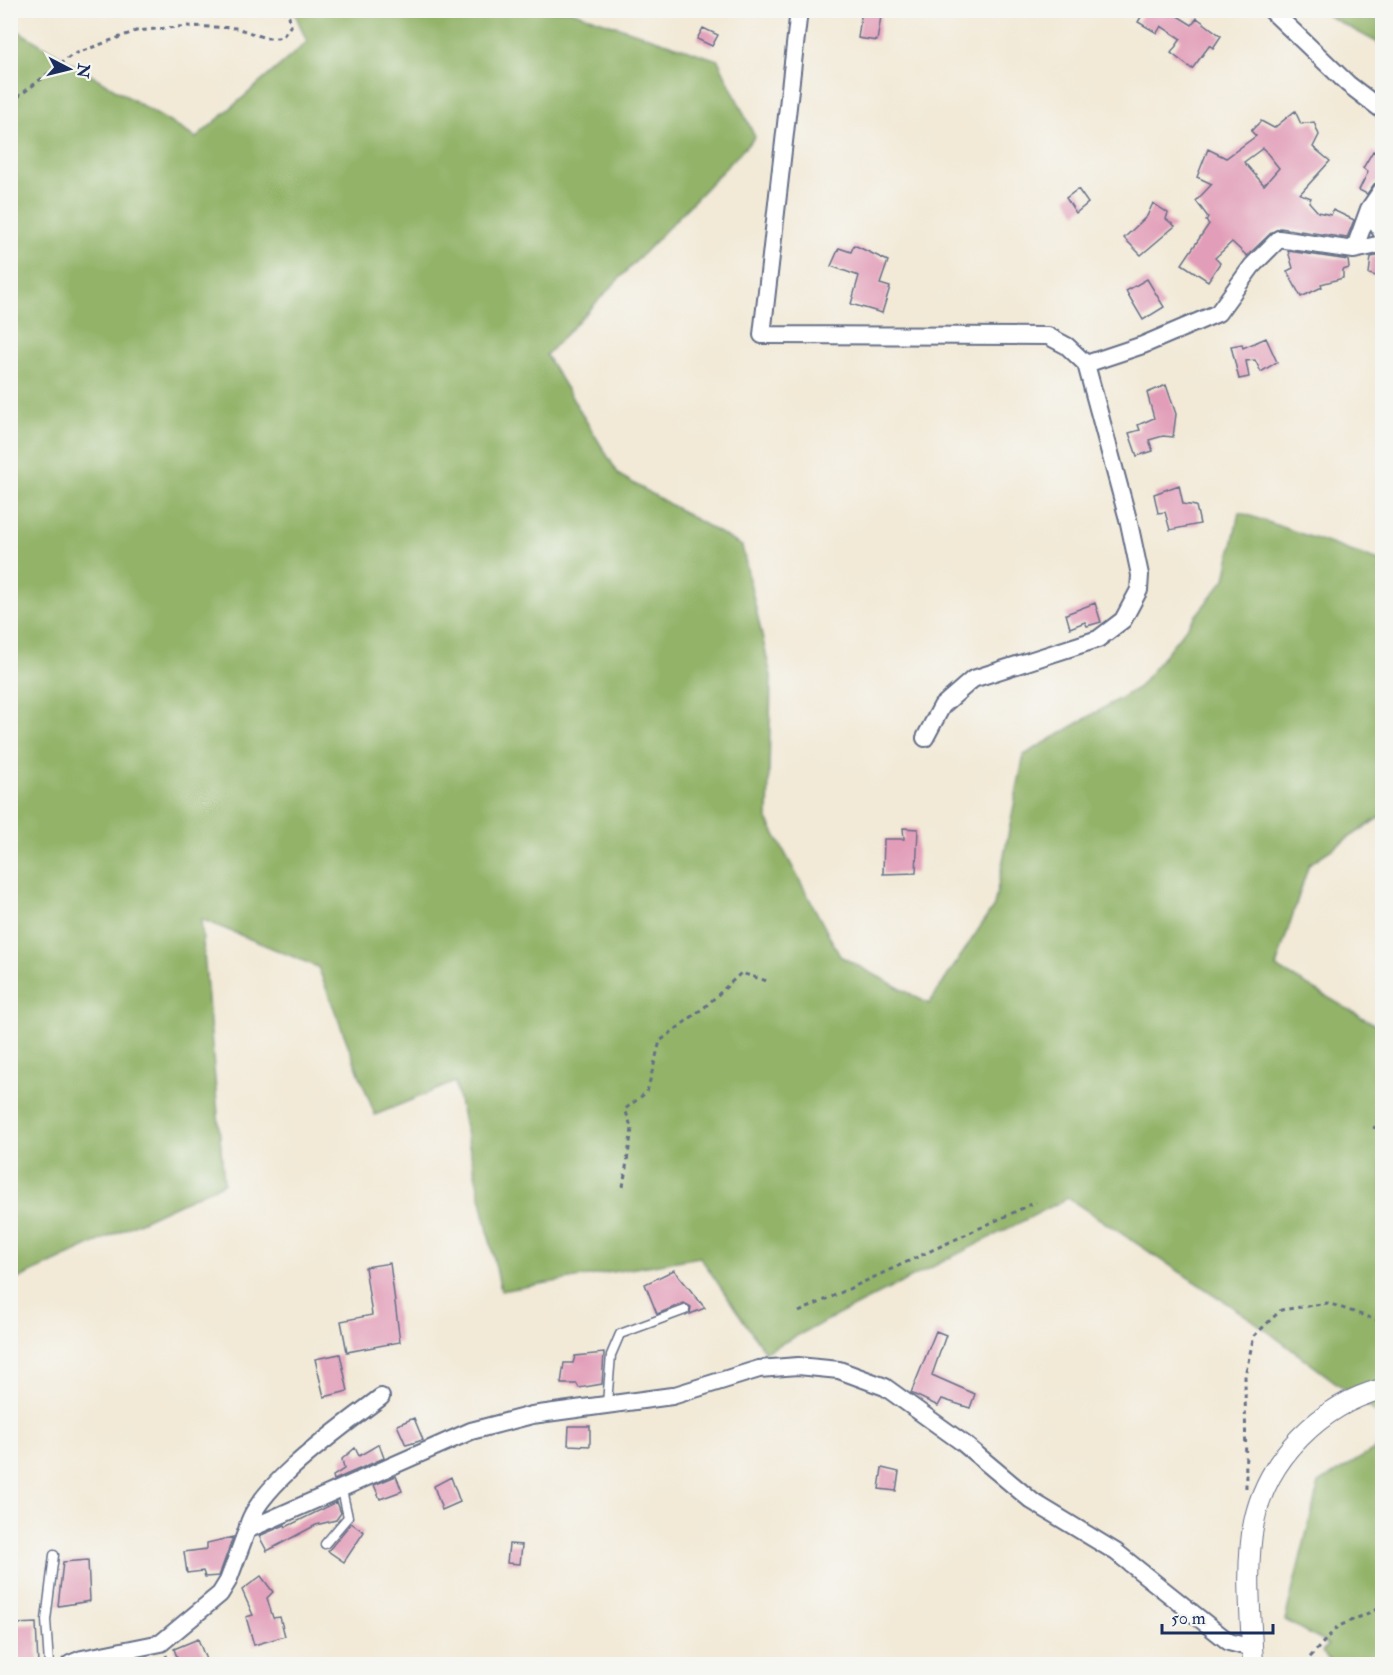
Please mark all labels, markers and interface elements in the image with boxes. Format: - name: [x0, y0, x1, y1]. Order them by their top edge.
- north arrow: [39, 39, 99, 99]
- text: N: [72, 61, 94, 80]
- scale bar: [1162, 1597, 1273, 1635]
- text: 50 m: [1171, 1607, 1206, 1630]

